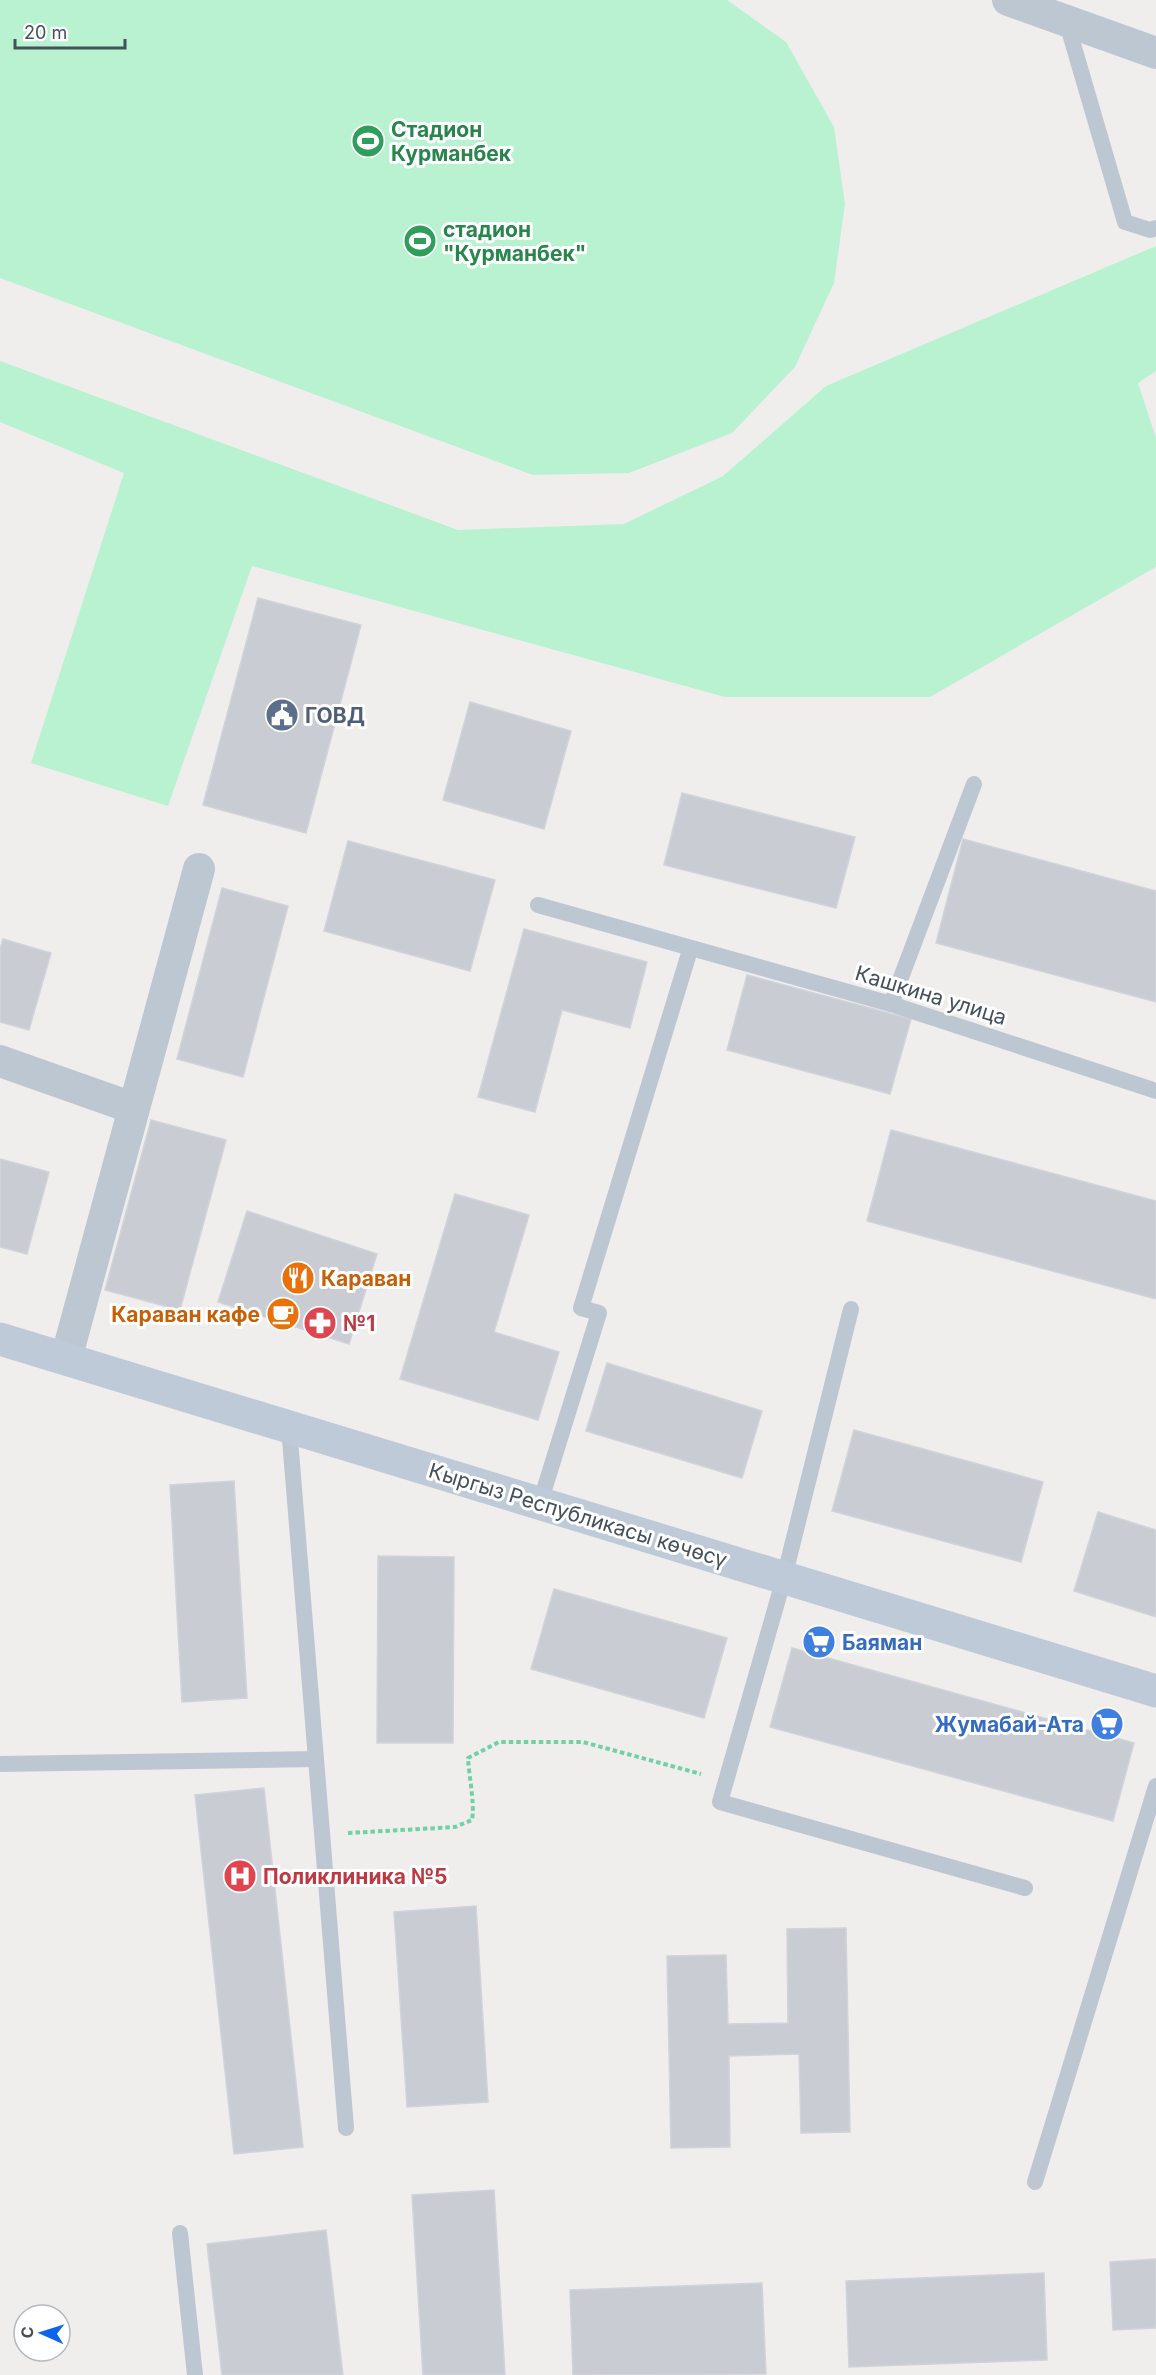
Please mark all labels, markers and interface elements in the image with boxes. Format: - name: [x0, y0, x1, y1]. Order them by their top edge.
- scale bar: [15, 12, 124, 50]
- text: 20 m: [24, 22, 67, 43]
- place label: Стадион Курманбек: [391, 117, 512, 166]
- sports icon: Стадион Курманбек: [350, 123, 386, 159]
- place label: стадион "Курманбек": [443, 217, 586, 266]
- sports icon: стадион "Курманбек": [402, 223, 438, 259]
- public building icon: ГОВД: [264, 697, 300, 733]
- place label: ГОВД: [305, 703, 365, 728]
- street label: Кашкина улица: [852, 960, 1010, 1030]
- restaurant icon: Караван: [280, 1260, 316, 1296]
- place label: Караван: [321, 1266, 411, 1291]
- cafe icon: Караван кафе: [265, 1296, 301, 1332]
- place label: Караван кафе: [111, 1302, 260, 1327]
- pharmacy icon: №1: [302, 1305, 338, 1341]
- place label: №1: [343, 1311, 375, 1336]
- street label: Кыргыз Республикасы көчөсү: [426, 1458, 730, 1572]
- supermarket icon: Баяман: [801, 1624, 837, 1660]
- place label: Баяман: [842, 1630, 922, 1655]
- supermarket icon: Жумабай-Ата: [1089, 1706, 1125, 1742]
- place label: Жумабай-Ата: [935, 1712, 1084, 1737]
- hospital icon: Поликлиника №5: [222, 1858, 258, 1894]
- place label: Поликлиника №5: [263, 1864, 447, 1889]
- north arrow: [12, 2303, 72, 2363]
- text: С: [17, 2326, 37, 2339]

